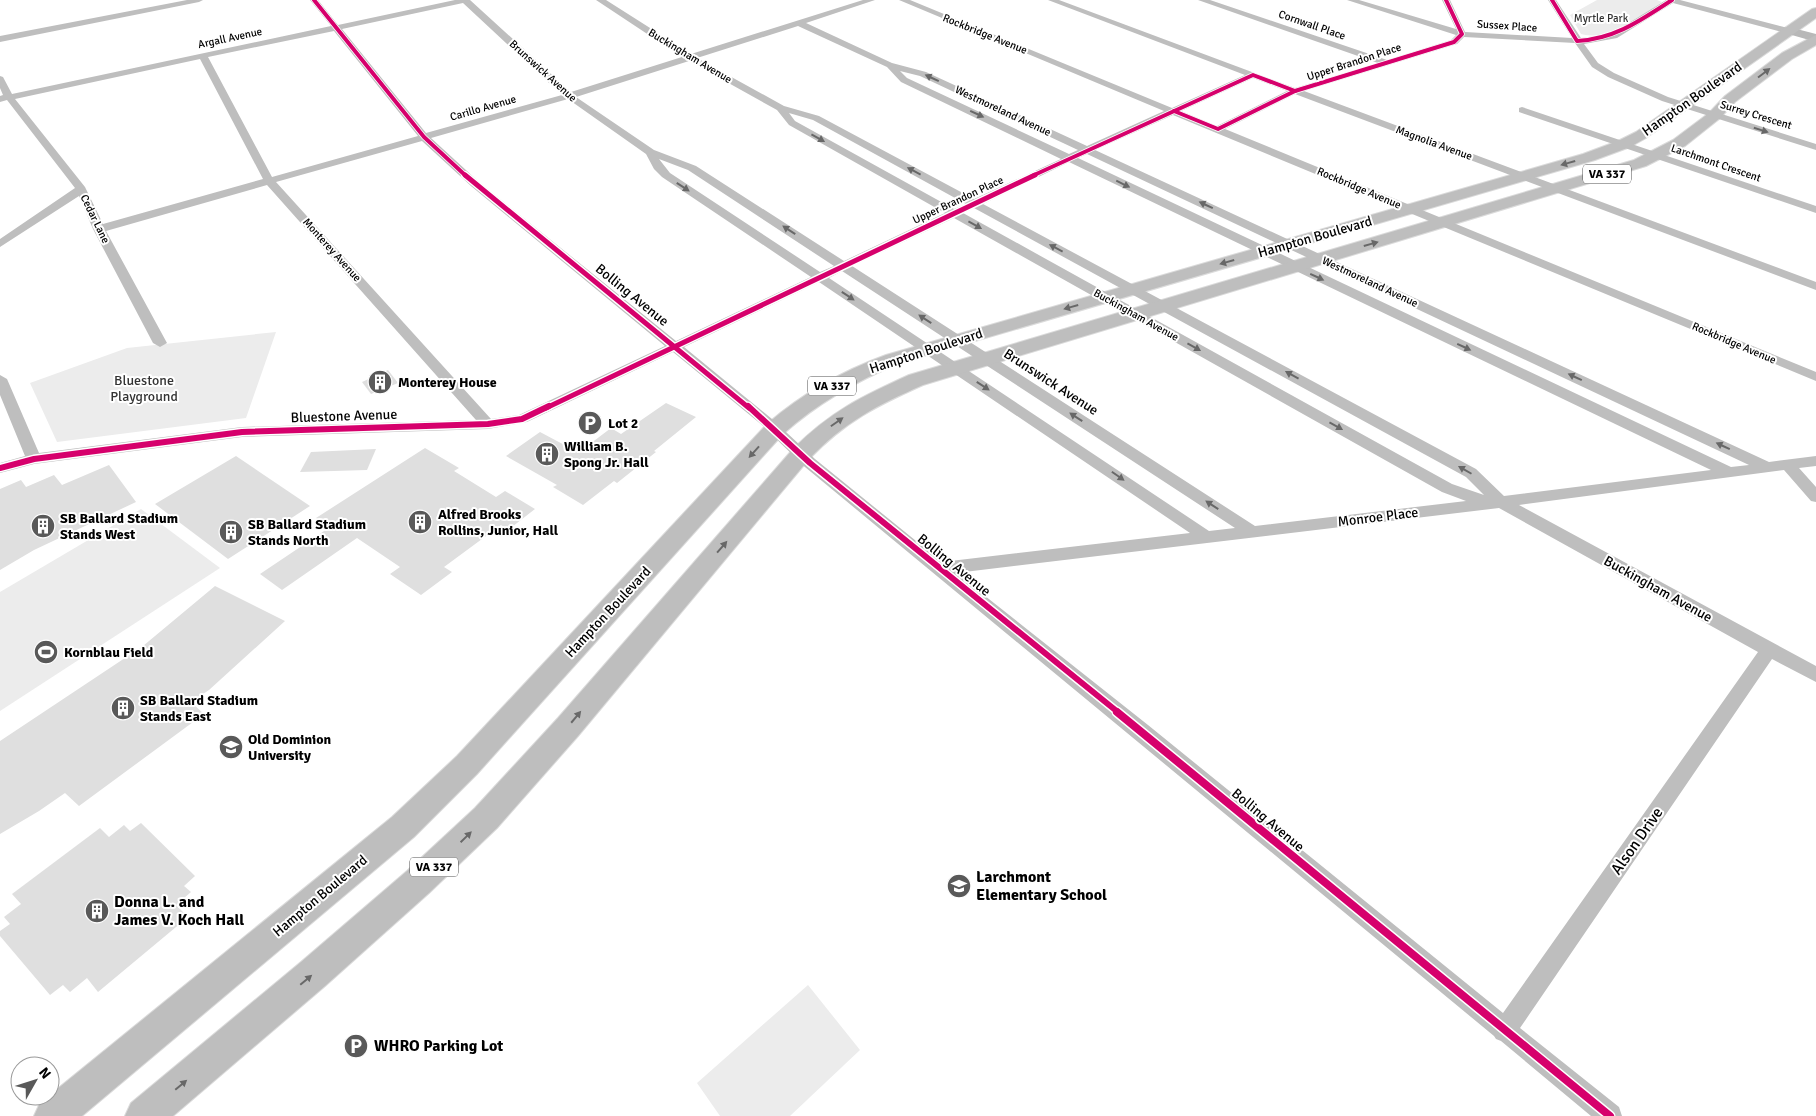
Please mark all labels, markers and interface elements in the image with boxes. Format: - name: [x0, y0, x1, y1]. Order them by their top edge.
- street label: Cornwall Place: [1277, 7, 1347, 43]
- street label: Rockbridge Avenue: [941, 11, 1029, 57]
- park label: Myrtle Park: [1574, 12, 1629, 25]
- street label: Sussex Place: [1476, 17, 1538, 35]
- street label: Argall Avenue: [197, 25, 263, 51]
- street label: Buckingham Avenue: [646, 26, 734, 86]
- street label: Brunswick Avenue: [507, 37, 579, 105]
- street label: Upper Brandon Place: [1305, 41, 1403, 83]
- street label: Hampton Boulevard: [1639, 58, 1745, 140]
- one-way arrow: [1757, 68, 1771, 78]
- one-way arrow: [925, 74, 939, 82]
- street label: Westmoreland Avenue: [953, 83, 1053, 139]
- street label: Carillo Avenue: [448, 92, 518, 124]
- street label: Surrey Crescent: [1719, 98, 1794, 132]
- one-way arrow: [970, 110, 984, 118]
- street label: Magnolia Avenue: [1394, 123, 1474, 163]
- one-way arrow: [1753, 127, 1768, 134]
- one-way arrow: [812, 133, 825, 142]
- street label: Larchmont Crescent: [1669, 142, 1763, 185]
- one-way arrow: [1561, 159, 1576, 167]
- street label: Rockbridge Avenue: [1315, 164, 1403, 212]
- road number: VA 337: [1583, 164, 1631, 183]
- one-way arrow: [907, 166, 920, 175]
- street label: Upper Brandon Place: [911, 173, 1005, 227]
- one-way arrow: [1116, 180, 1130, 188]
- one-way arrow: [677, 182, 690, 191]
- street label: Cedar Lane: [78, 192, 112, 246]
- one-way arrow: [1199, 201, 1213, 209]
- street label: Hampton Boulevard: [1256, 213, 1374, 261]
- street label: Monterey Avenue: [300, 216, 364, 284]
- one-way arrow: [968, 221, 983, 229]
- one-way arrow: [782, 226, 795, 235]
- one-way arrow: [1364, 240, 1379, 248]
- one-way arrow: [1049, 244, 1064, 252]
- street label: Westmoreland Avenue: [1320, 254, 1420, 310]
- one-way arrow: [1220, 258, 1235, 266]
- street label: Bolling Avenue: [592, 260, 672, 330]
- one-way arrow: [1310, 273, 1324, 281]
- street label: Buckingham Avenue: [1091, 286, 1181, 344]
- one-way arrow: [841, 291, 854, 301]
- one-way arrow: [1064, 304, 1079, 312]
- one-way arrow: [918, 314, 931, 324]
- street label: Rockbridge Avenue: [1690, 319, 1778, 367]
- street label: Hampton Boulevard: [867, 325, 985, 377]
- one-way arrow: [1186, 343, 1201, 351]
- one-way arrow: [1457, 343, 1471, 351]
- street label: Brunswick Avenue: [1000, 345, 1102, 419]
- building icon: Monterey House: [367, 369, 393, 395]
- one-way arrow: [1284, 371, 1299, 379]
- park label: Bluestone Playground: [110, 372, 178, 405]
- one-way arrow: [1568, 373, 1582, 381]
- place label: Monterey House: [398, 374, 497, 391]
- road number: VA 337: [808, 376, 856, 396]
- one-way arrow: [976, 381, 990, 391]
- street label: Bluestone Avenue: [290, 406, 398, 426]
- parking icon: Lot 2: [577, 410, 603, 436]
- one-way arrow: [1069, 412, 1082, 422]
- place label: Lot 2: [608, 415, 638, 432]
- one-way arrow: [830, 417, 844, 427]
- one-way arrow: [1329, 422, 1343, 430]
- place label: William B. Spong Jr. Hall: [564, 438, 649, 471]
- building icon: William B. Spong Jr. Hall: [534, 441, 560, 467]
- one-way arrow: [1716, 442, 1730, 450]
- one-way arrow: [748, 445, 760, 457]
- one-way arrow: [1458, 466, 1472, 474]
- one-way arrow: [1112, 471, 1125, 481]
- one-way arrow: [1206, 501, 1219, 510]
- street label: Monroe Place: [1337, 504, 1419, 530]
- place label: Alfred Brooks Rollins, Junior, Hall: [438, 506, 559, 539]
- building icon: Alfred Brooks Rollins, Junior, Hall: [407, 509, 433, 535]
- place label: SB Ballard Stadium Stands West: [60, 510, 178, 543]
- building icon: SB Ballard Stadium Stands West: [30, 513, 56, 539]
- place label: SB Ballard Stadium Stands North: [248, 516, 366, 549]
- building icon: SB Ballard Stadium Stands North: [218, 519, 244, 545]
- street label: Bolling Avenue: [914, 530, 994, 600]
- one-way arrow: [716, 541, 728, 553]
- street label: Buckingham Avenue: [1601, 552, 1715, 626]
- street label: Hampton Boulevard: [562, 563, 654, 661]
- sports icon: Kornblau Field: [33, 639, 59, 665]
- place label: Kornblau Field: [64, 644, 154, 661]
- place label: SB Ballard Stadium Stands East: [140, 692, 258, 725]
- building icon: SB Ballard Stadium Stands East: [110, 695, 136, 721]
- one-way arrow: [570, 712, 582, 724]
- place label: Old Dominion University: [248, 731, 332, 764]
- school or university icon: Old Dominion University: [218, 734, 244, 760]
- street label: Bolling Avenue: [1228, 785, 1308, 855]
- street label: Alson Drive: [1607, 803, 1667, 879]
- one-way arrow: [460, 831, 472, 843]
- street label: Hampton Boulevard: [269, 852, 371, 940]
- road number: VA 337: [410, 858, 458, 876]
- place label: Larchmont Elementary School: [976, 867, 1107, 905]
- school or university icon: Larchmont Elementary School: [946, 873, 972, 899]
- place label: Donna L. and James V. Koch Hall: [114, 892, 244, 930]
- building icon: Donna L. and James V. Koch Hall: [84, 898, 110, 924]
- one-way arrow: [299, 975, 312, 986]
- parking icon: WHRO Parking Lot: [343, 1033, 369, 1059]
- place label: WHRO Parking Lot: [374, 1036, 503, 1056]
- north arrow: [10, 1056, 60, 1106]
- text: N: [35, 1064, 54, 1082]
- one-way arrow: [175, 1079, 188, 1090]

